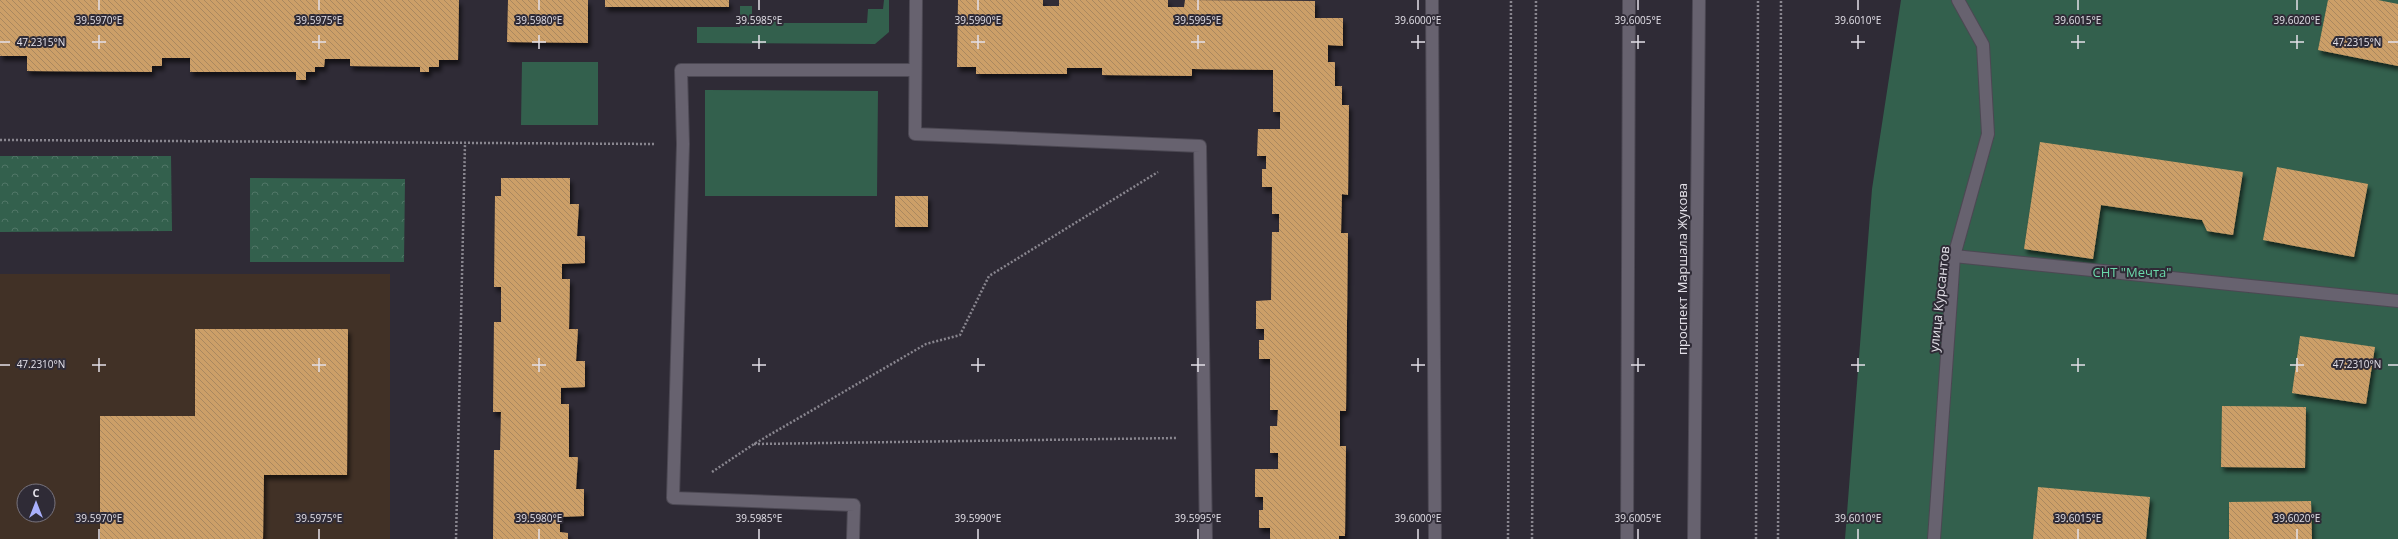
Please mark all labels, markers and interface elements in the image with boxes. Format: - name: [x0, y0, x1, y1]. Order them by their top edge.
- text: 39.5970°E: [76, 13, 122, 27]
- text: 39.5975°E: [296, 13, 342, 27]
- text: 39.5980°E: [516, 13, 562, 27]
- text: 39.5985°E: [736, 13, 782, 27]
- text: 39.5990°E: [955, 13, 1001, 27]
- text: 39.5995°E: [1175, 13, 1221, 27]
- text: 39.6000°E: [1395, 13, 1441, 27]
- text: 39.6005°E: [1615, 13, 1661, 27]
- text: 39.6010°E: [1835, 13, 1881, 27]
- text: 39.6015°E: [2055, 13, 2101, 27]
- text: 39.6020°E: [2274, 13, 2320, 27]
- text: 47.2315°N: [17, 35, 65, 49]
- text: 47.2315°N: [2333, 35, 2381, 49]
- street label: проспект Маршала Жукова: [1673, 183, 1691, 355]
- street label: улица Курсантов: [1924, 245, 1954, 353]
- park label: СНТ "Мечта": [2093, 263, 2171, 281]
- text: 47.2310°N: [17, 357, 65, 371]
- text: 47.2310°N: [2333, 357, 2381, 371]
- north arrow: [16, 483, 56, 523]
- text: С: [32, 485, 40, 500]
- text: 39.5970°E: [76, 511, 122, 525]
- text: 39.5975°E: [296, 511, 342, 525]
- text: 39.5980°E: [516, 511, 562, 525]
- text: 39.5985°E: [736, 511, 782, 525]
- text: 39.5990°E: [955, 511, 1001, 525]
- text: 39.5995°E: [1175, 511, 1221, 525]
- text: 39.6000°E: [1395, 511, 1441, 525]
- text: 39.6005°E: [1615, 511, 1661, 525]
- text: 39.6010°E: [1835, 511, 1881, 525]
- text: 39.6015°E: [2055, 511, 2101, 525]
- text: 39.6020°E: [2274, 511, 2320, 525]

